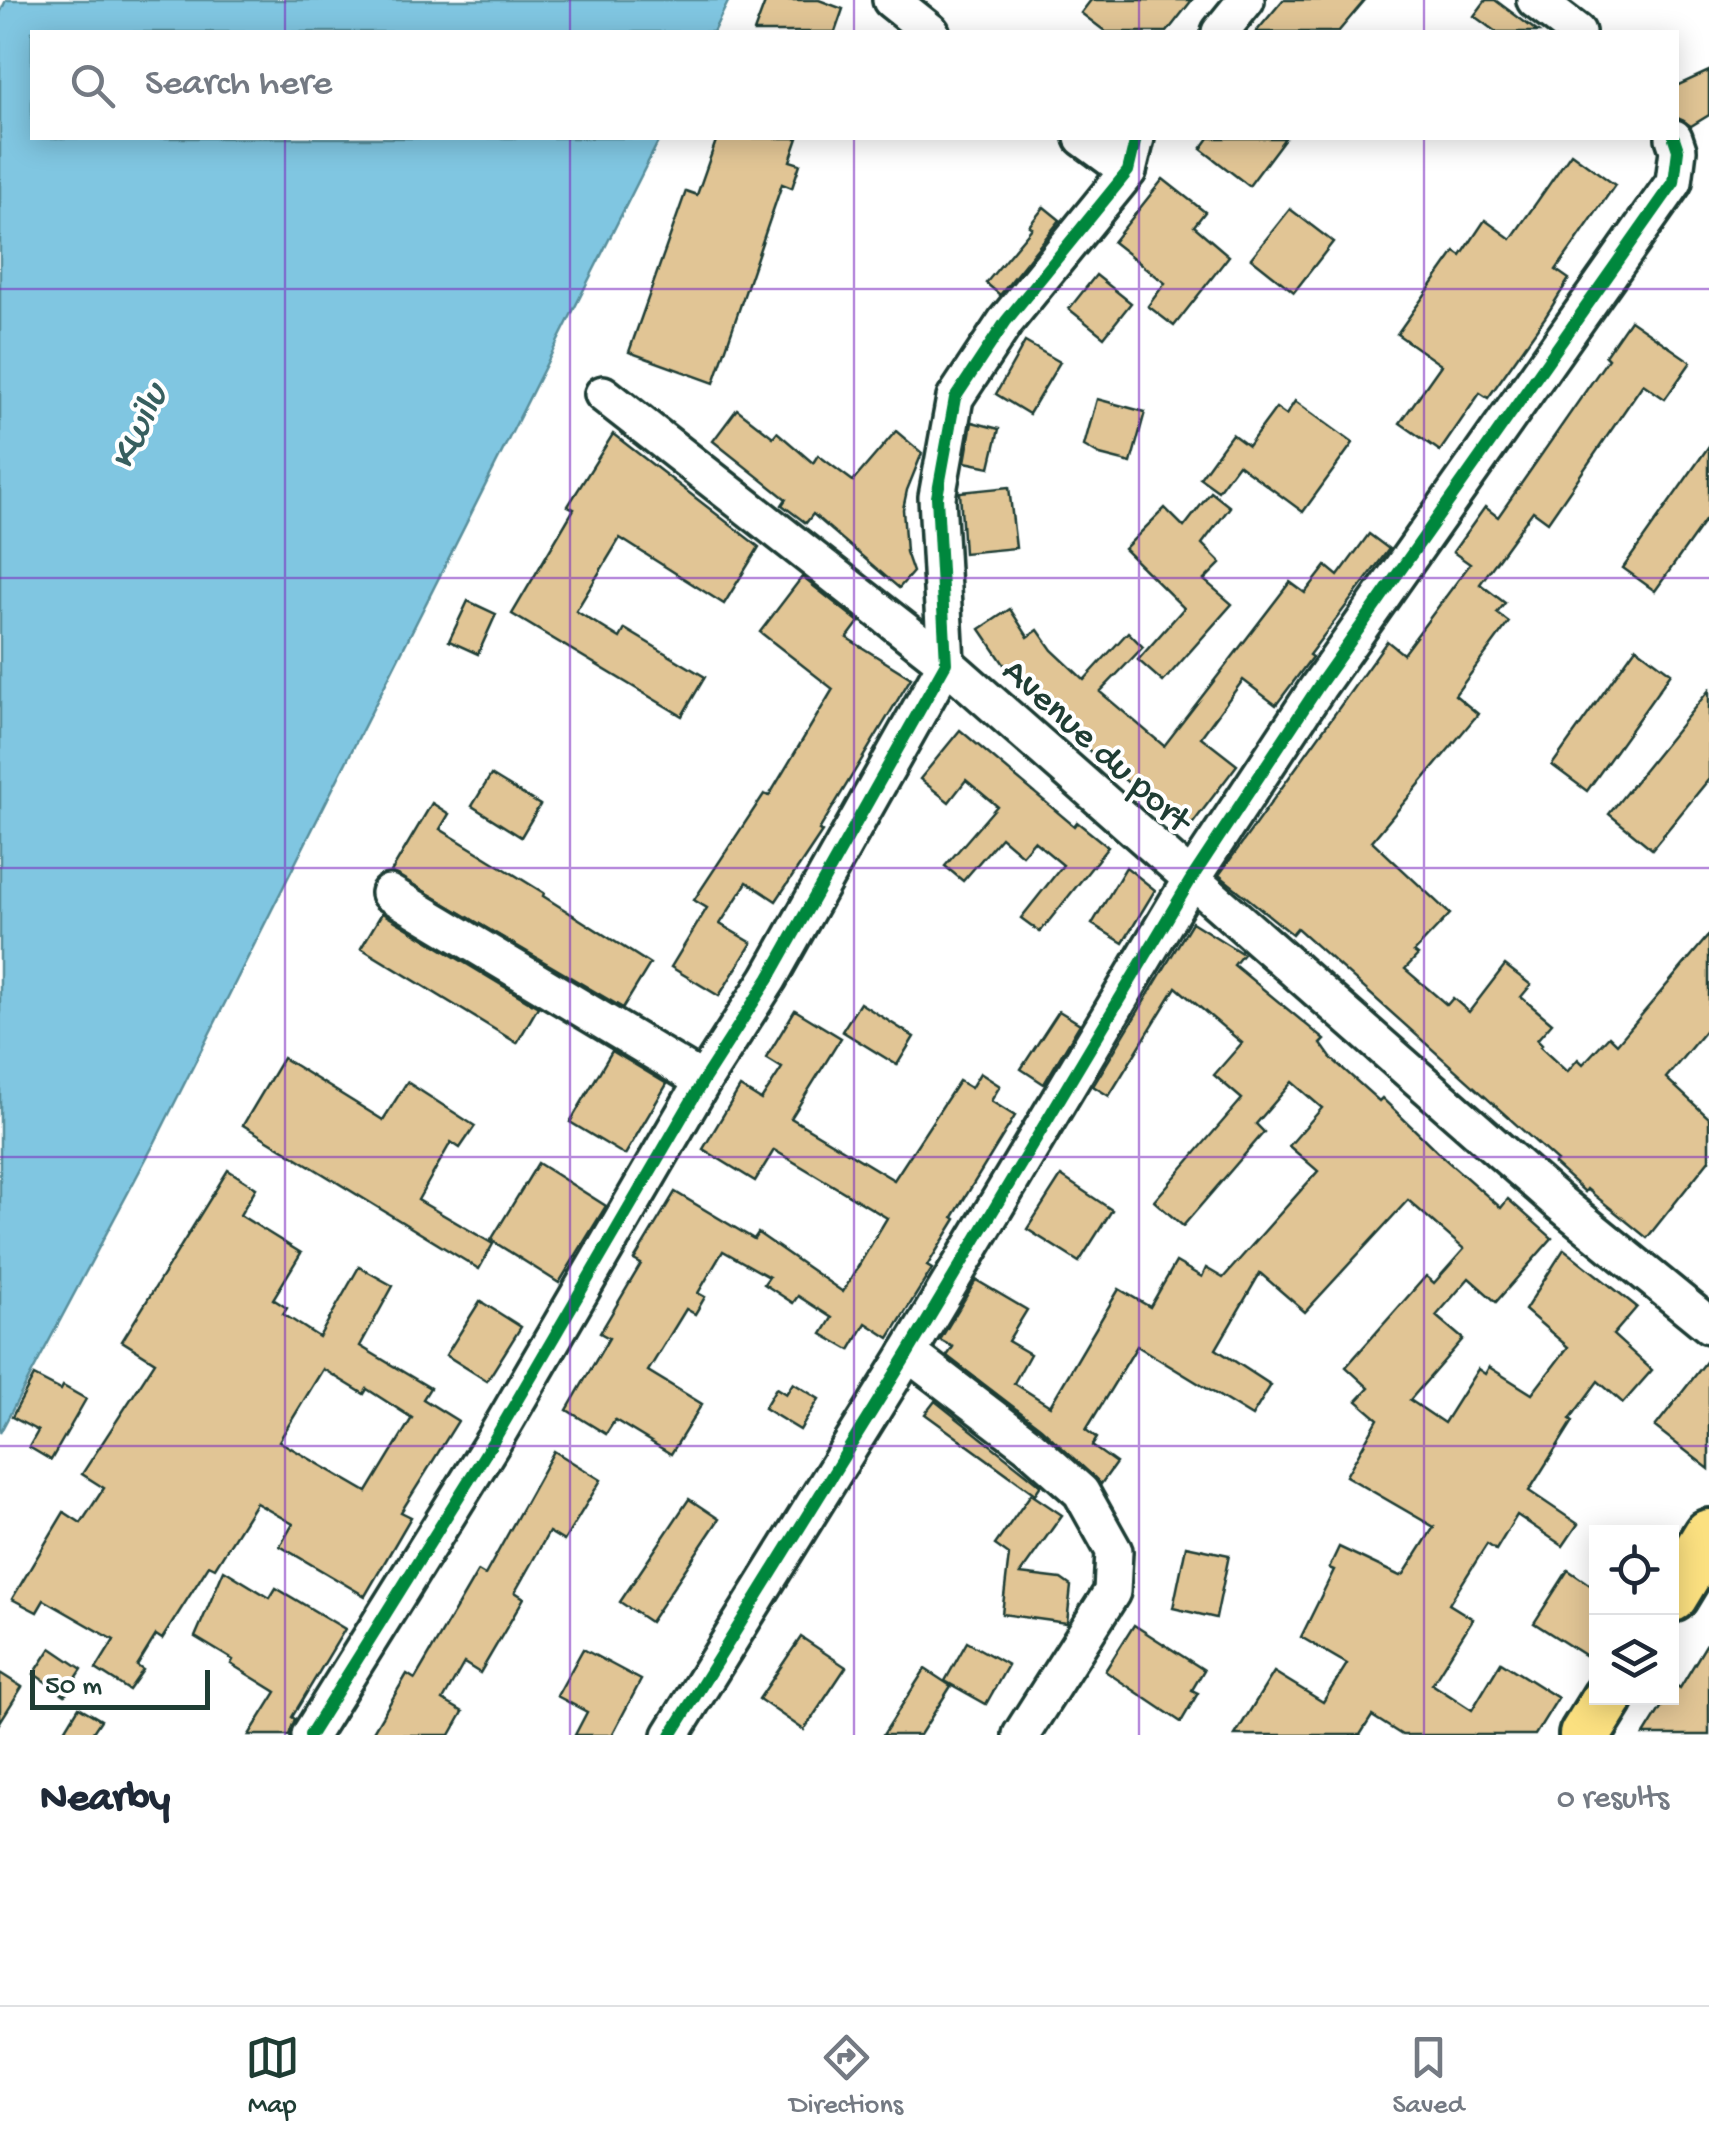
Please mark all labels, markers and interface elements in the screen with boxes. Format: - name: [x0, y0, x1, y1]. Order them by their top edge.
- search box: [30, 30, 1679, 140]
- icon: search: [65, 58, 120, 113]
- text: Search here: [145, 63, 332, 107]
- water label: Kwilu: [101, 374, 182, 478]
- street label: Avenue du port: [991, 651, 1201, 846]
- map controls: [1589, 1525, 1679, 1705]
- button: locate: [1589, 1525, 1679, 1615]
- button: layers: [1589, 1615, 1679, 1705]
- scale bar: [30, 1665, 210, 1710]
- text: 50 m: [45, 1671, 102, 1704]
- text: Nearby: [40, 1776, 170, 1825]
- text: 0 results: [1557, 1781, 1669, 1819]
- tab: Map: [245, 2030, 300, 2123]
- tab: Directions: [789, 2030, 903, 2123]
- tab: Saved: [1392, 2030, 1464, 2123]

